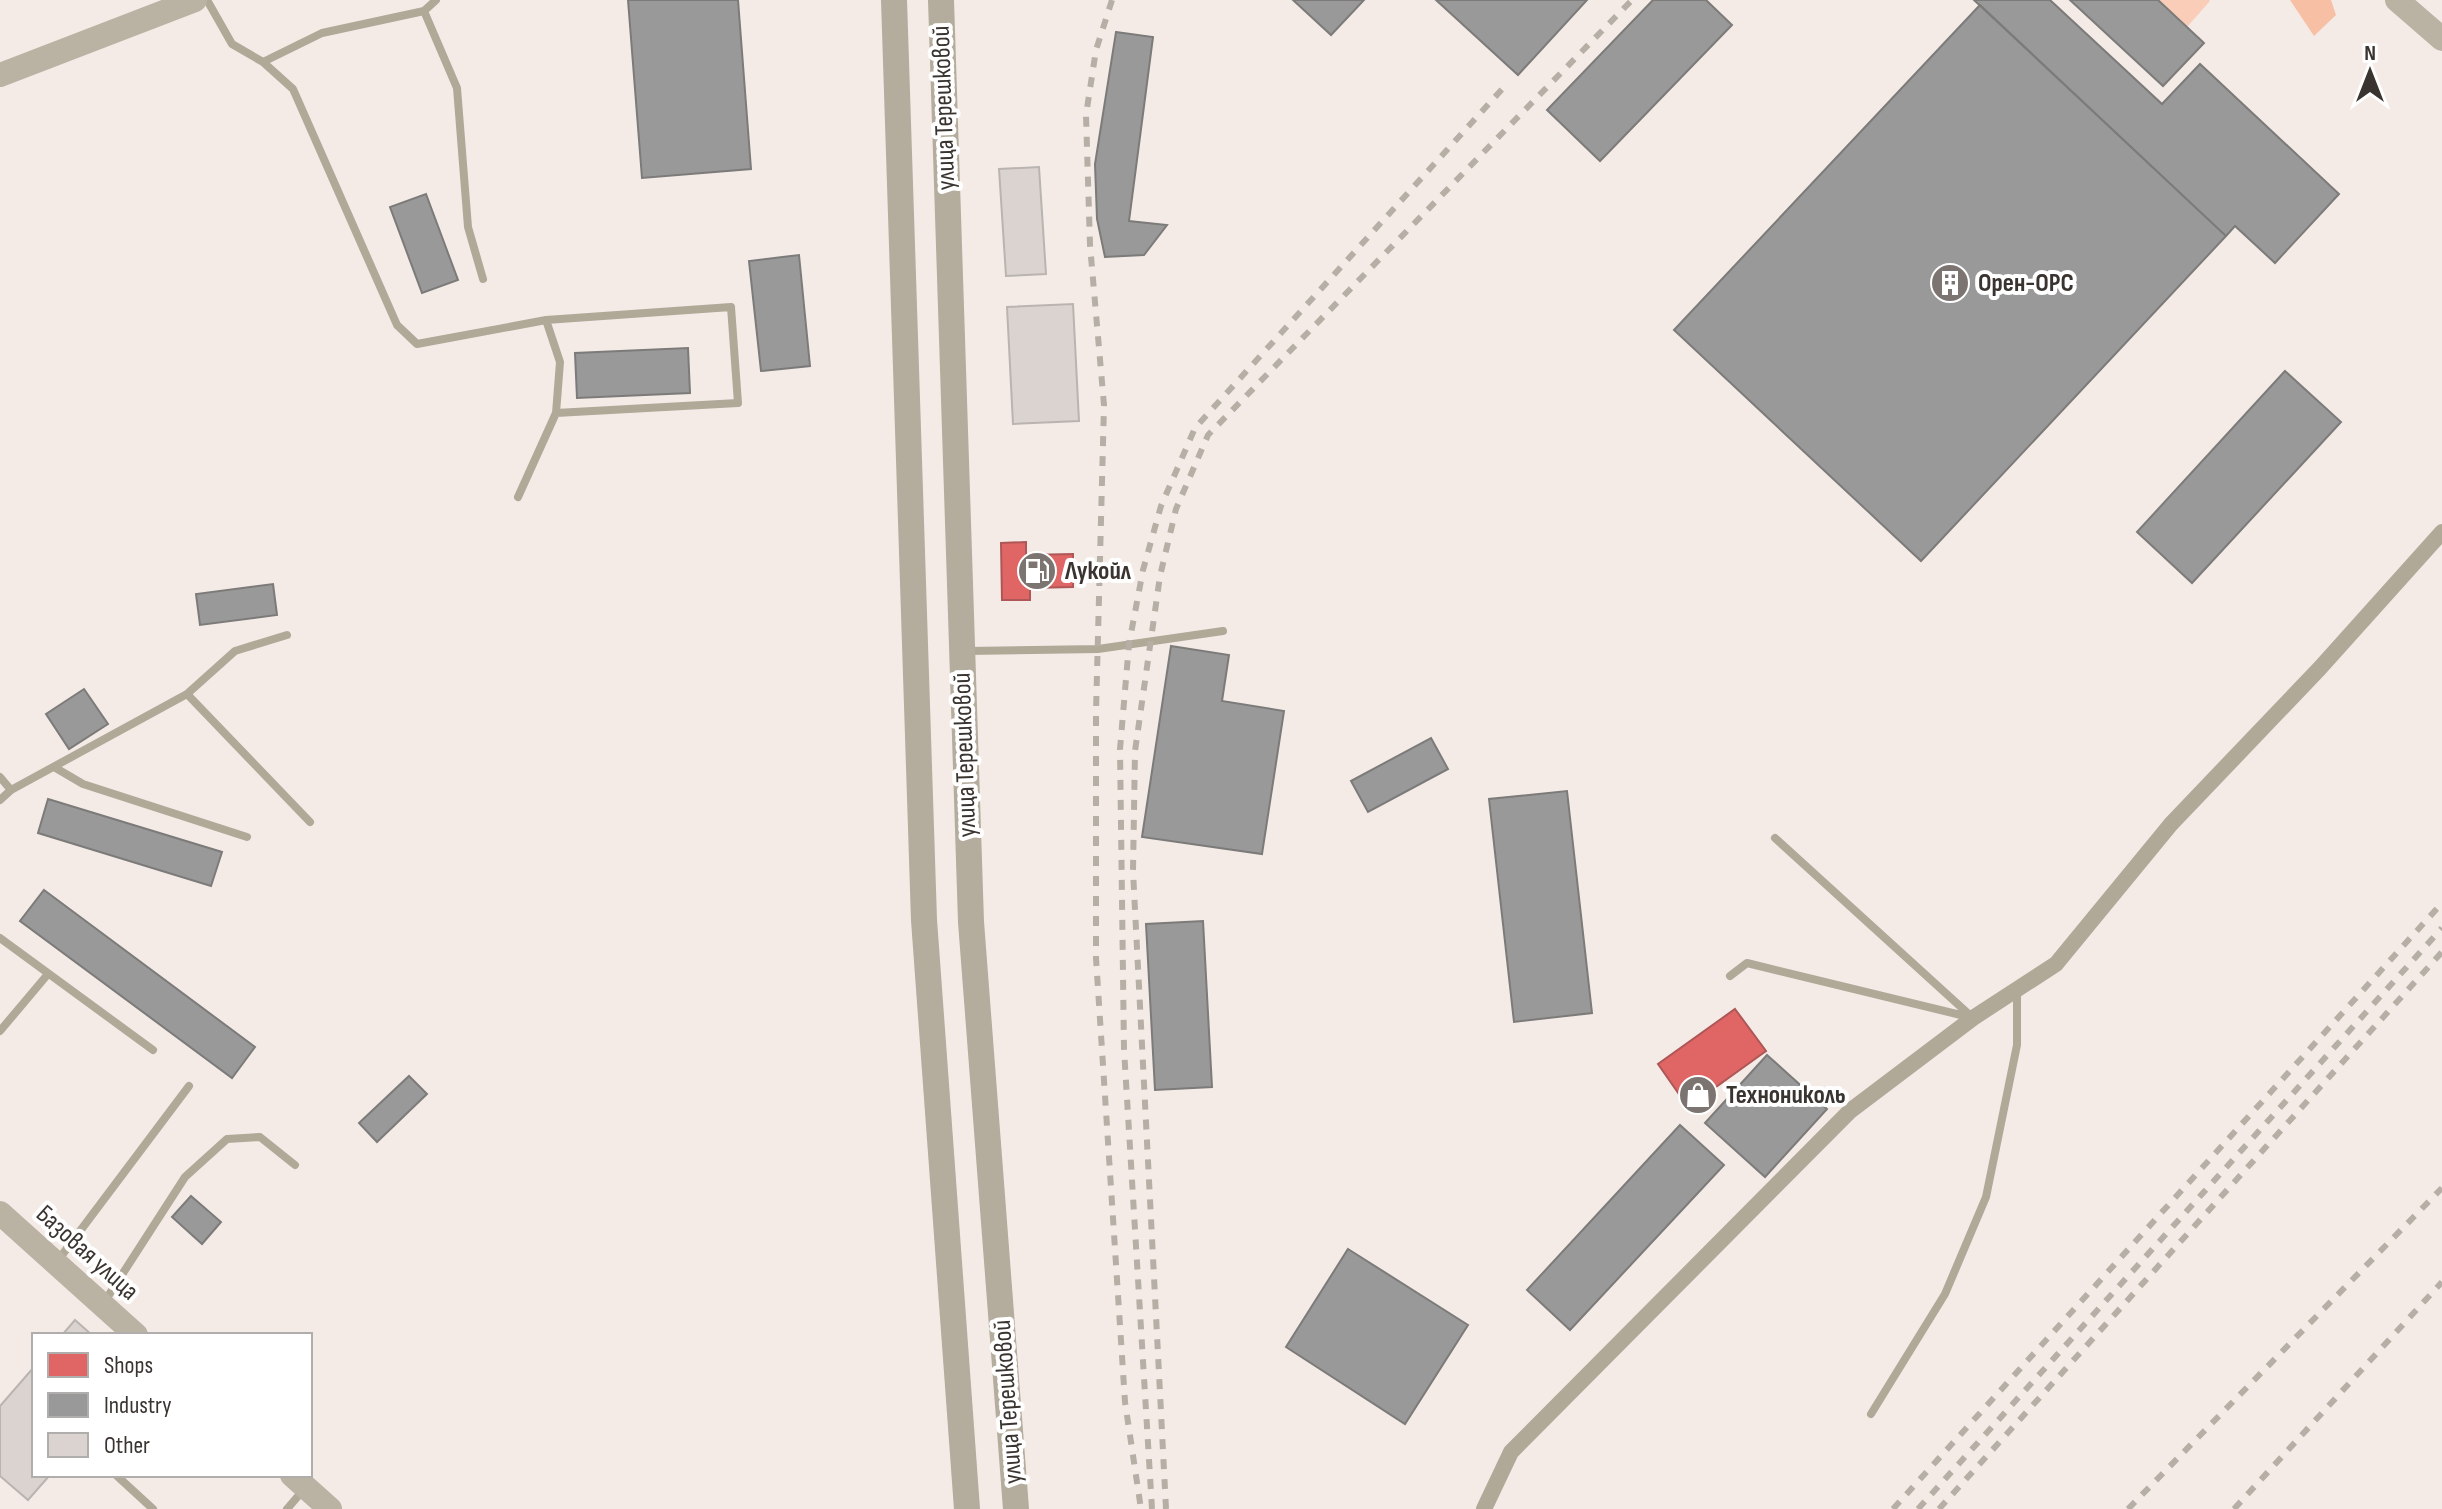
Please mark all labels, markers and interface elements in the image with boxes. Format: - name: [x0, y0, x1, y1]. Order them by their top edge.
- street label: улица Терешковой: [926, 25, 962, 191]
- north arrow: [2330, 32, 2410, 112]
- text: N: [2364, 40, 2376, 67]
- building icon: Орен-ОРС: [1929, 262, 1971, 304]
- place label: Орен-ОРС: [1978, 268, 2074, 299]
- fuel station icon: Лукойл: [1016, 550, 1058, 592]
- place label: Лукойл: [1064, 556, 1132, 587]
- street label: улица Терешковой: [947, 672, 983, 838]
- shop icon: Технониколь: [1677, 1074, 1719, 1116]
- place label: Технониколь: [1726, 1080, 1846, 1111]
- street label: Базовая улица: [29, 1199, 145, 1307]
- street label: улица Терешковой: [987, 1319, 1029, 1485]
- legend: [32, 1333, 312, 1477]
- text: Shops: [104, 1351, 153, 1380]
- text: Industry: [104, 1391, 171, 1420]
- text: Other: [104, 1431, 150, 1460]

